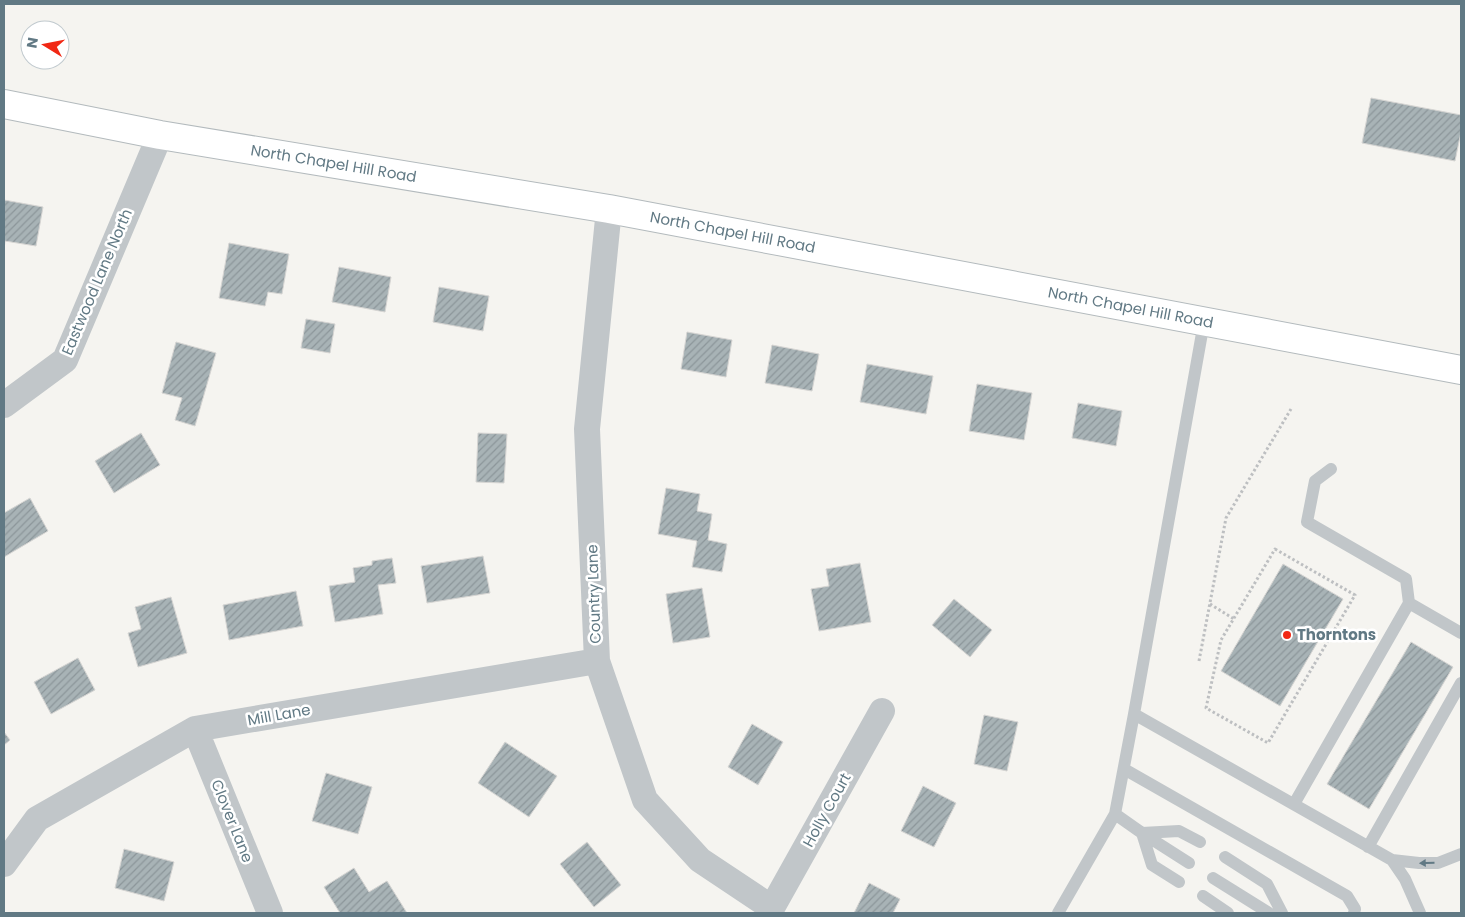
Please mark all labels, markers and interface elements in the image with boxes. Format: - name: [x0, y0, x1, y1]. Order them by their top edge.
- north arrow: [20, 20, 70, 70]
- text: N: [21, 36, 43, 50]
- street label: North Chapel Hill Road: [249, 139, 418, 187]
- street label: Eastwood Lane North: [56, 205, 137, 358]
- street label: North Chapel Hill Road: [648, 206, 817, 258]
- street label: North Chapel Hill Road: [1046, 281, 1215, 333]
- street label: Country Lane: [581, 544, 606, 644]
- place label: Thorntons: [1297, 624, 1376, 645]
- marker: Thorntons: [1281, 629, 1293, 641]
- street label: Mill Lane: [246, 699, 312, 730]
- street label: Holly Court: [798, 769, 856, 851]
- street label: Clover Lane: [206, 776, 259, 865]
- one-way arrow: [1419, 859, 1435, 867]

